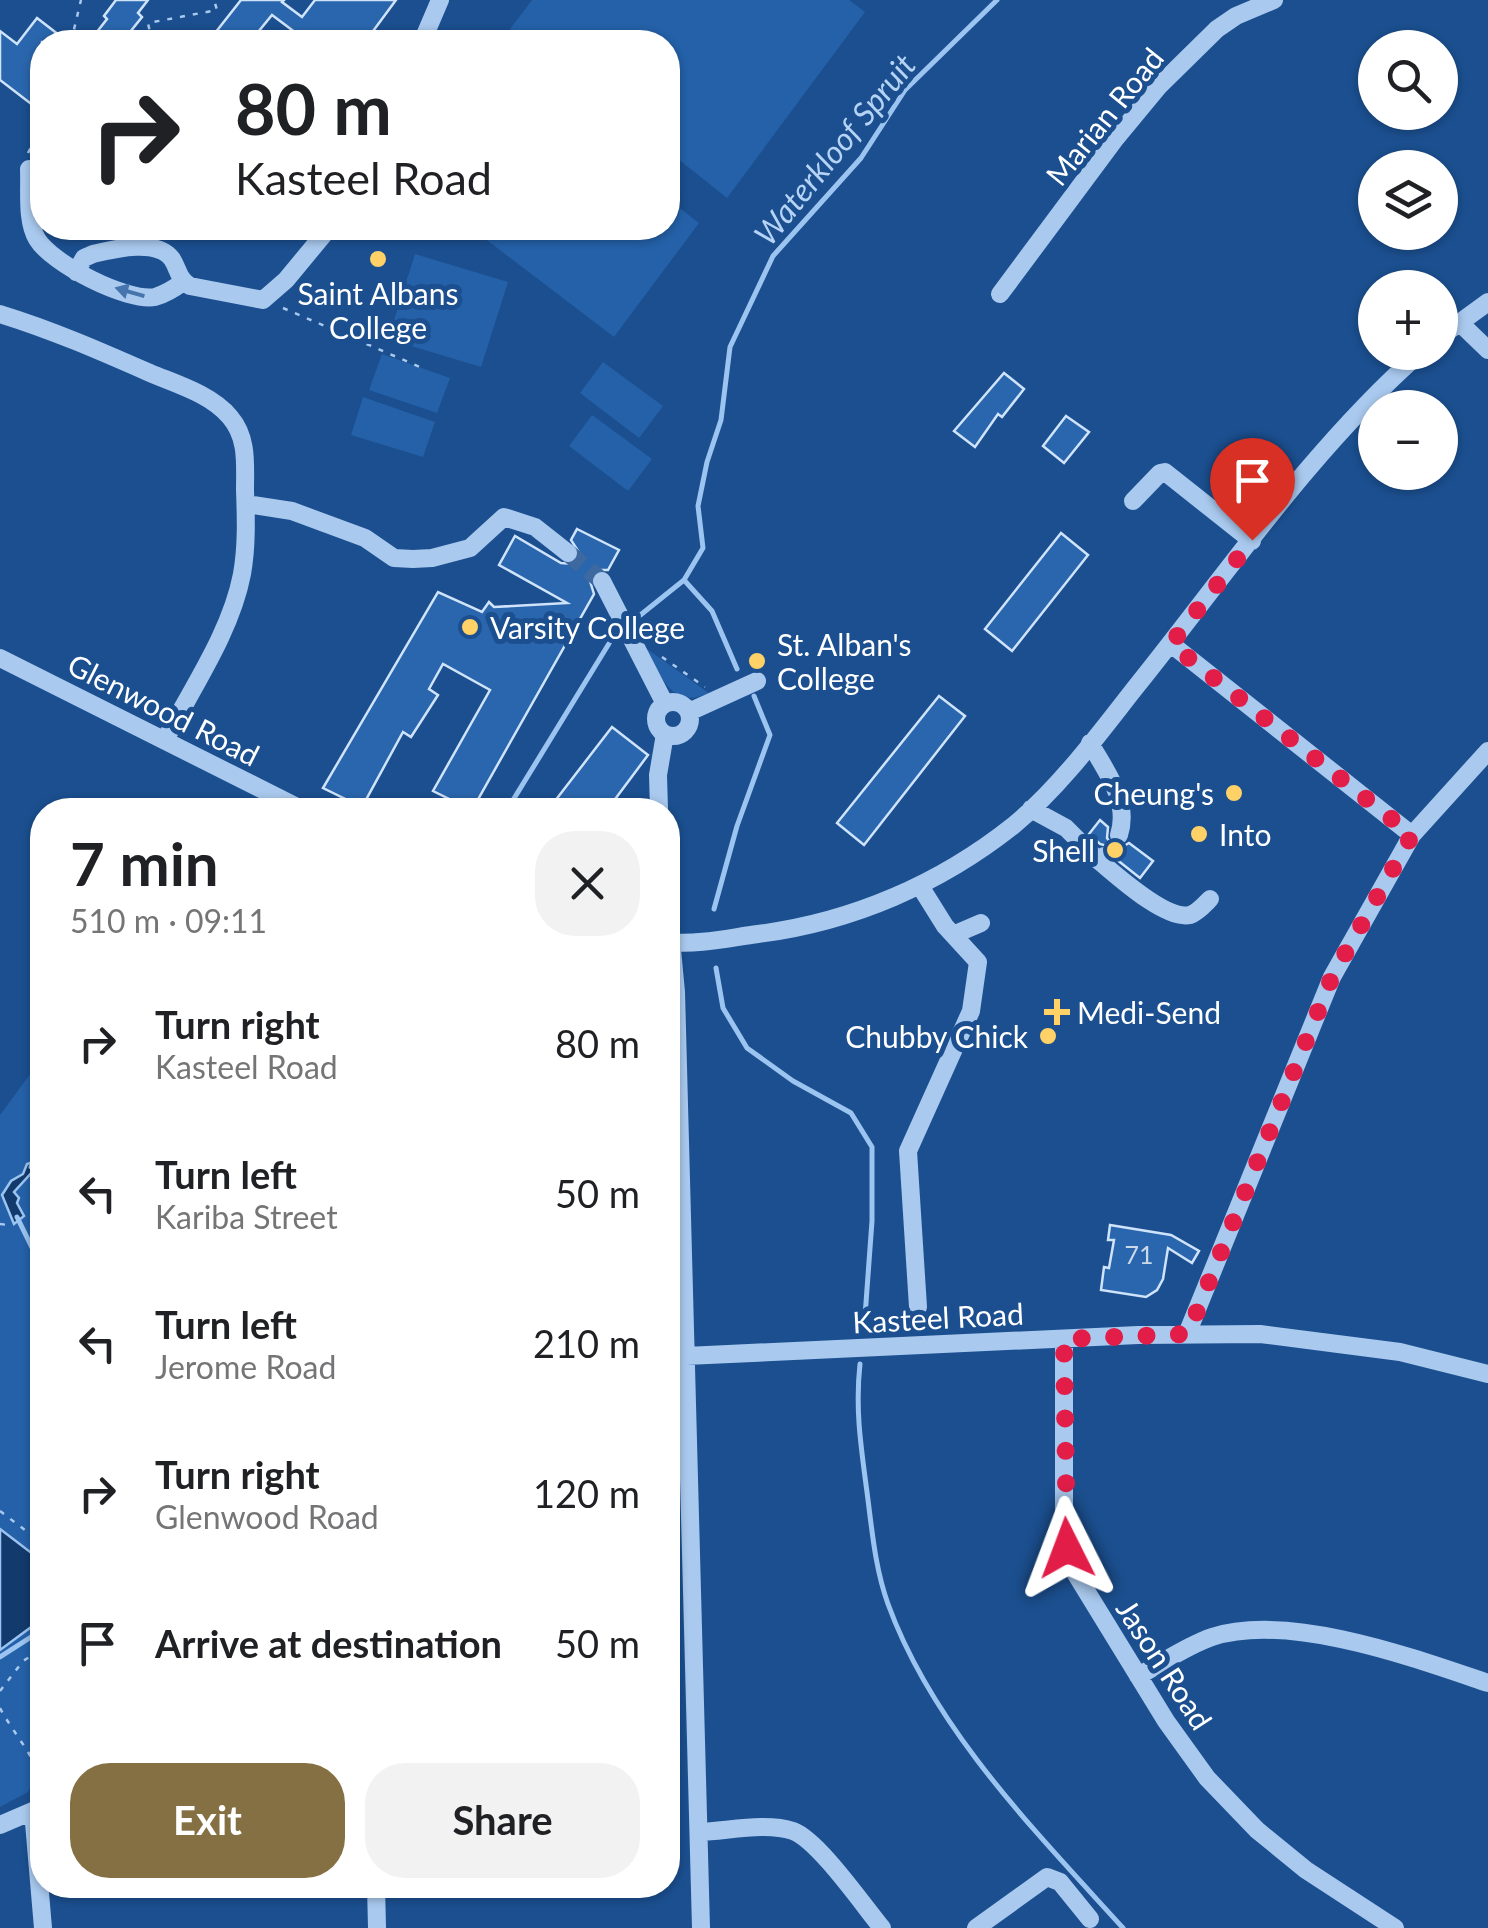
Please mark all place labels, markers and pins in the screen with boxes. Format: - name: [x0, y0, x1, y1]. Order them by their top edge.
- marker: Saint Albans College: [367, 248, 389, 270]
- place label: Saint Albans College: [298, 275, 458, 345]
- pin: [1210, 438, 1295, 541]
- place label: Varsity College: [490, 609, 685, 645]
- marker: Varsity College: [459, 616, 481, 638]
- place label: St. Alban's College: [777, 626, 911, 696]
- marker: St. Alban's College: [746, 650, 768, 672]
- place label: Cheung's: [1093, 775, 1214, 811]
- marker: Cheung's: [1223, 782, 1245, 804]
- place label: Into: [1219, 816, 1271, 852]
- marker: Into: [1188, 823, 1210, 845]
- place label: Shell: [1032, 832, 1095, 868]
- marker: Shell: [1104, 839, 1126, 861]
- place label: Medi-Send: [1077, 994, 1221, 1030]
- marker: Medi-Send: [1046, 1001, 1068, 1023]
- place label: Chubby Chick: [845, 1018, 1029, 1054]
- marker: Chubby Chick: [1037, 1025, 1059, 1047]

